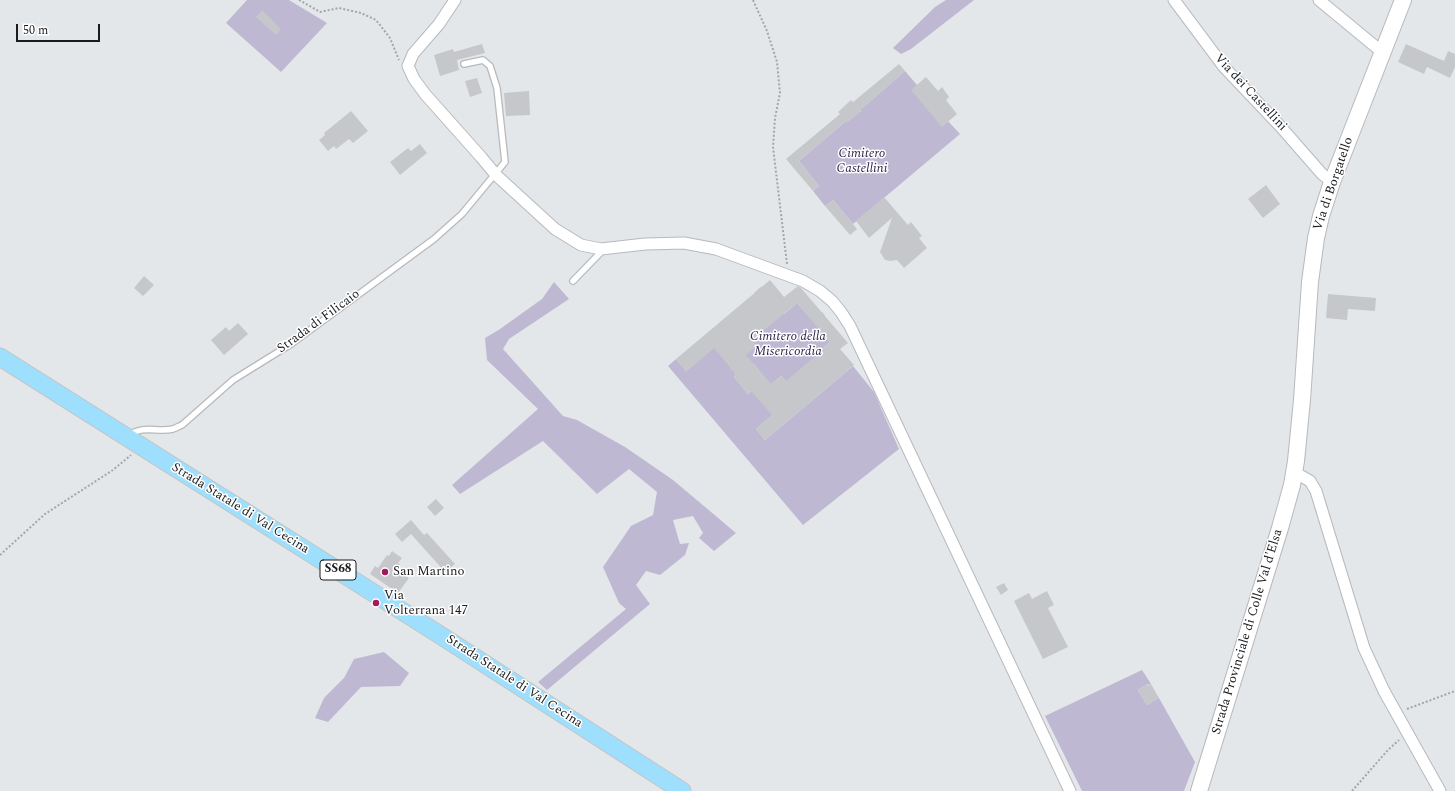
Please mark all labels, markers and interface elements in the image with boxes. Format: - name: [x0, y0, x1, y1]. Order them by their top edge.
- scale bar: [18, 16, 102, 42]
- text: 50 m: [23, 21, 48, 40]
- street label: Via dei Castellini: [1210, 51, 1290, 135]
- street label: Via di Borgatello: [1311, 135, 1357, 233]
- park label: Cimitero Castellini: [837, 146, 887, 177]
- street label: Strada di Filicaio: [275, 287, 363, 357]
- park label: Cimitero della Misericordia: [750, 329, 826, 360]
- street label: Strada Statale di Val Cecina: [168, 460, 312, 558]
- street label: Strada Provinciale di Colle Val d'Elsa: [1209, 527, 1287, 737]
- road number: SS68: [320, 560, 356, 580]
- place label: San Martino: [393, 564, 465, 580]
- marker: San Martino: [380, 567, 390, 577]
- place label: Via Volterrana 147: [384, 588, 468, 619]
- marker: Via Volterrana 147: [371, 598, 381, 608]
- street label: Strada Statale di Val Cecina: [443, 632, 585, 732]

